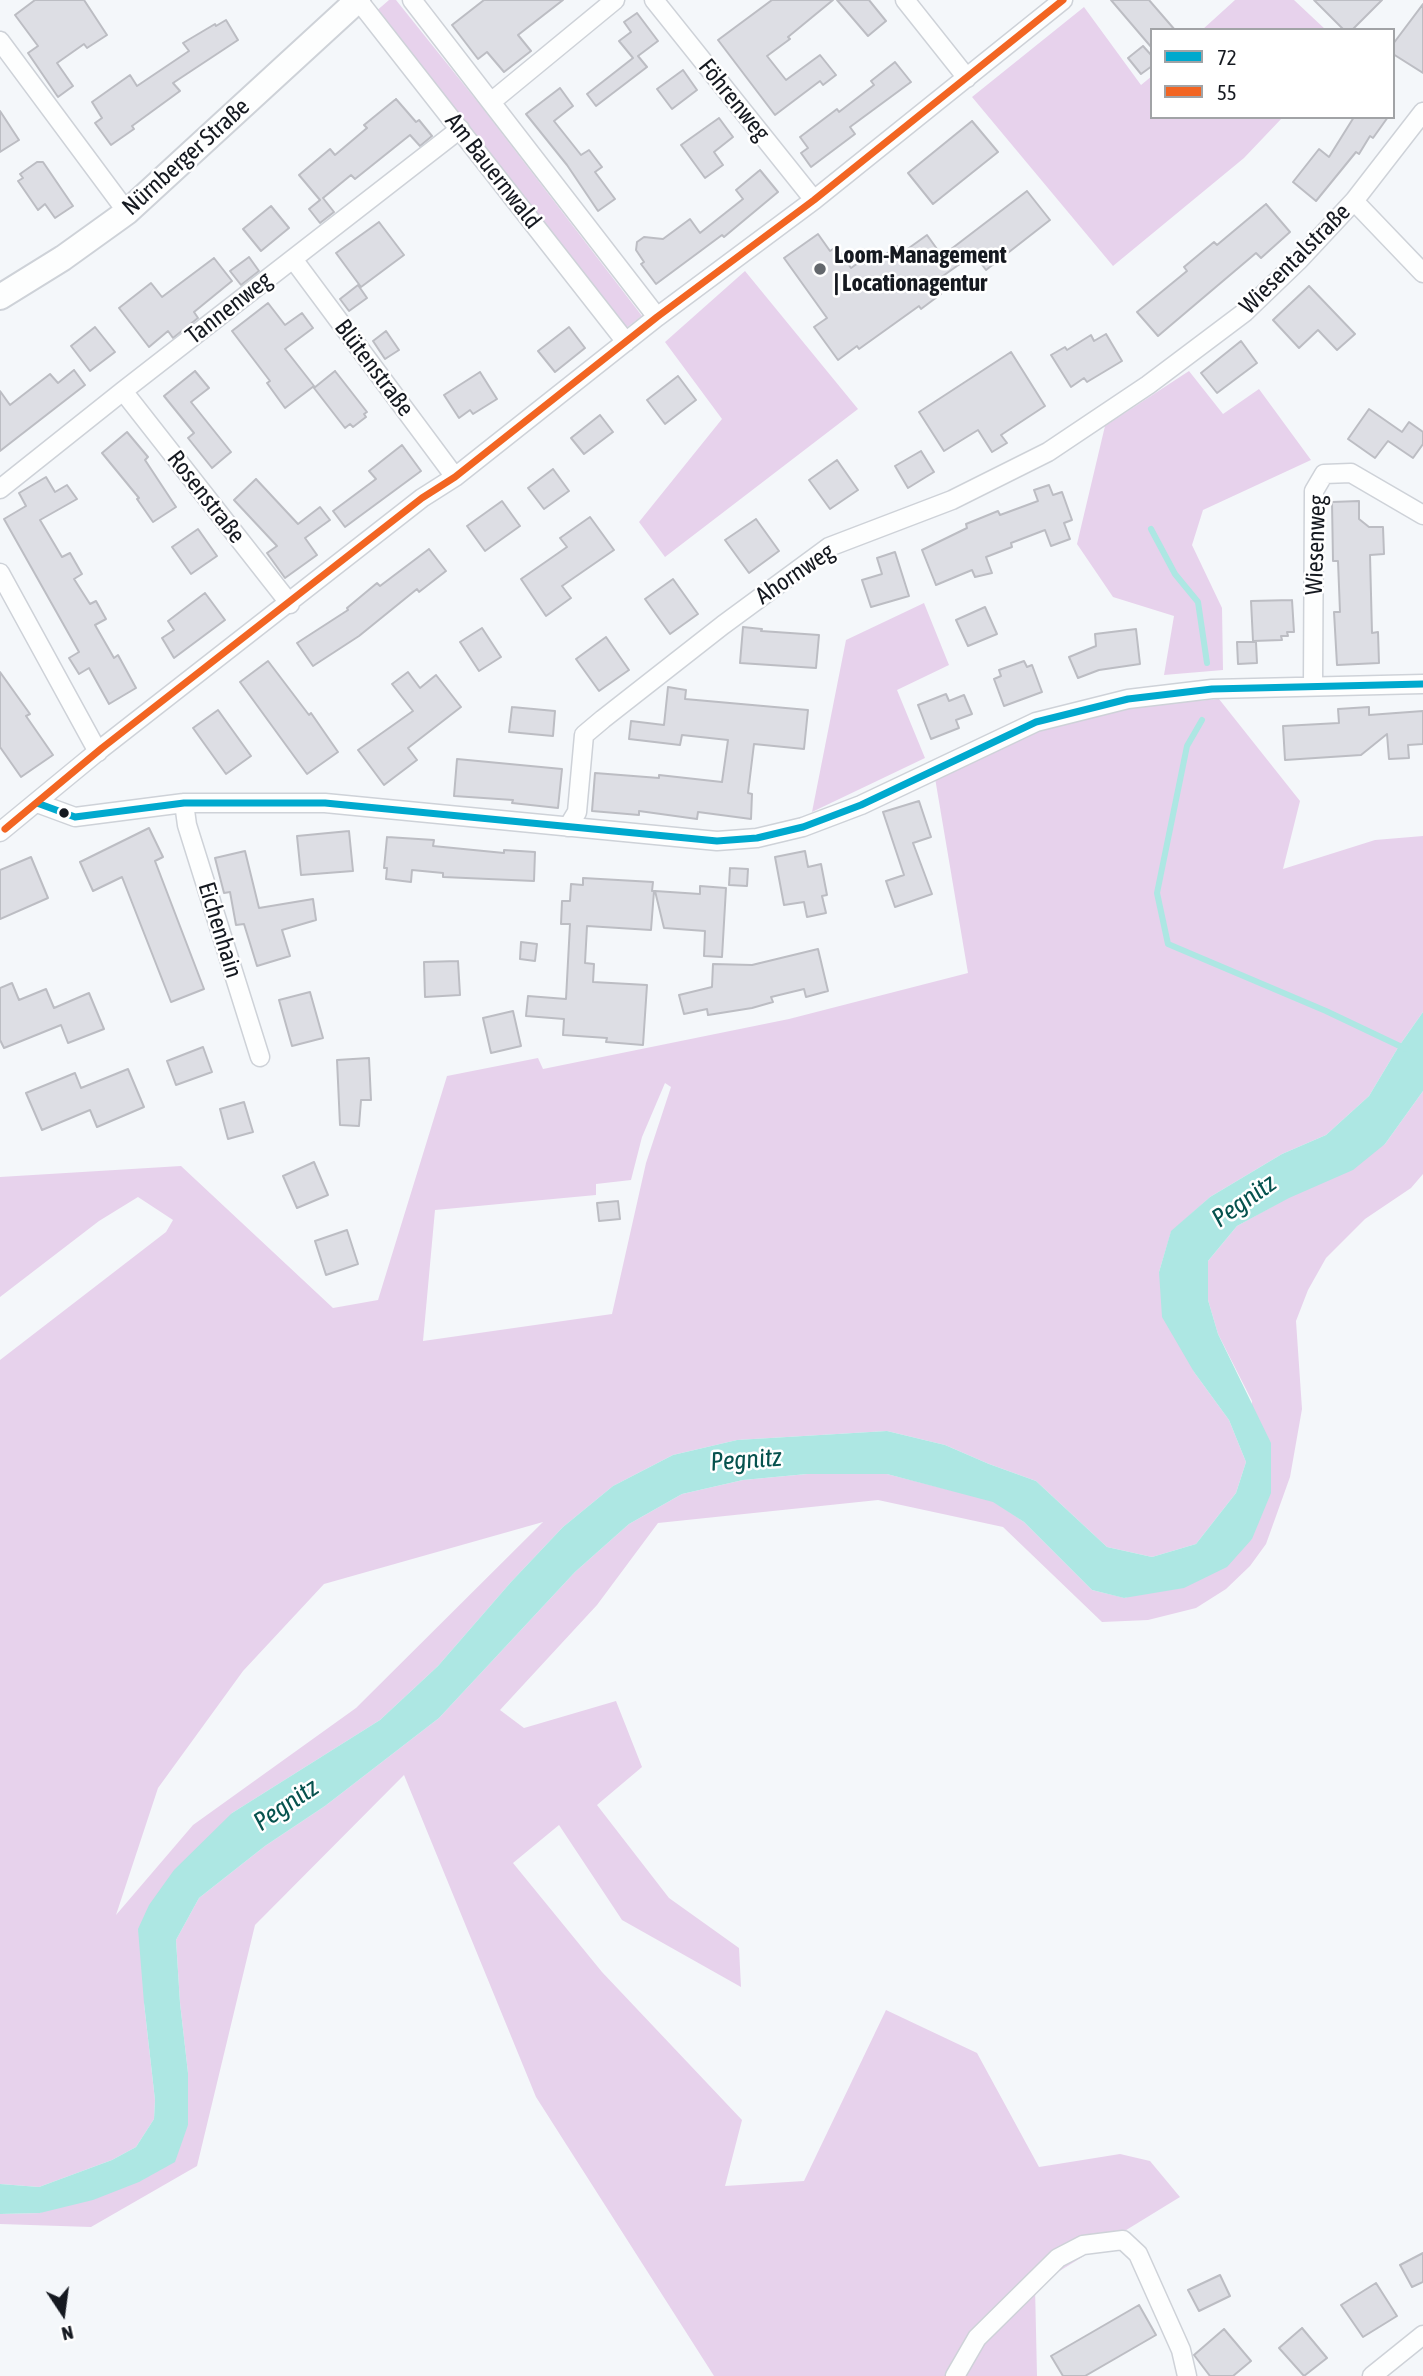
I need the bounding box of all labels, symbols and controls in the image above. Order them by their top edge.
legend [1150,28,1395,119]
text: 72 [1217,45,1237,69]
street label: Föhrenweg [692,53,776,147]
text: 55 [1217,80,1237,104]
street label: Nürnberger Straße [116,92,256,222]
street label: Am Bauernwald [439,107,547,235]
street label: Wiesentalstraße [1234,198,1356,320]
place label: Loom-Management | Locationagentur [834,241,1007,297]
marker: Loom-Management | Locationagentur [812,261,828,277]
street label: Tannenweg [180,266,278,350]
street label: Blütenstraße [328,314,420,422]
street label: Rosenstraße [161,445,251,549]
street label: Wiesenweg [1300,494,1332,596]
street label: Ahornweg [750,537,840,611]
unlabelled marker [57,806,71,820]
street label: Eichenhain [192,879,248,981]
water label: Pegnitz [1206,1168,1282,1234]
water label: Pegnitz [709,1442,783,1478]
water label: Pegnitz [248,1772,324,1838]
north arrow [28,2278,98,2348]
text: N [60,2321,76,2345]

